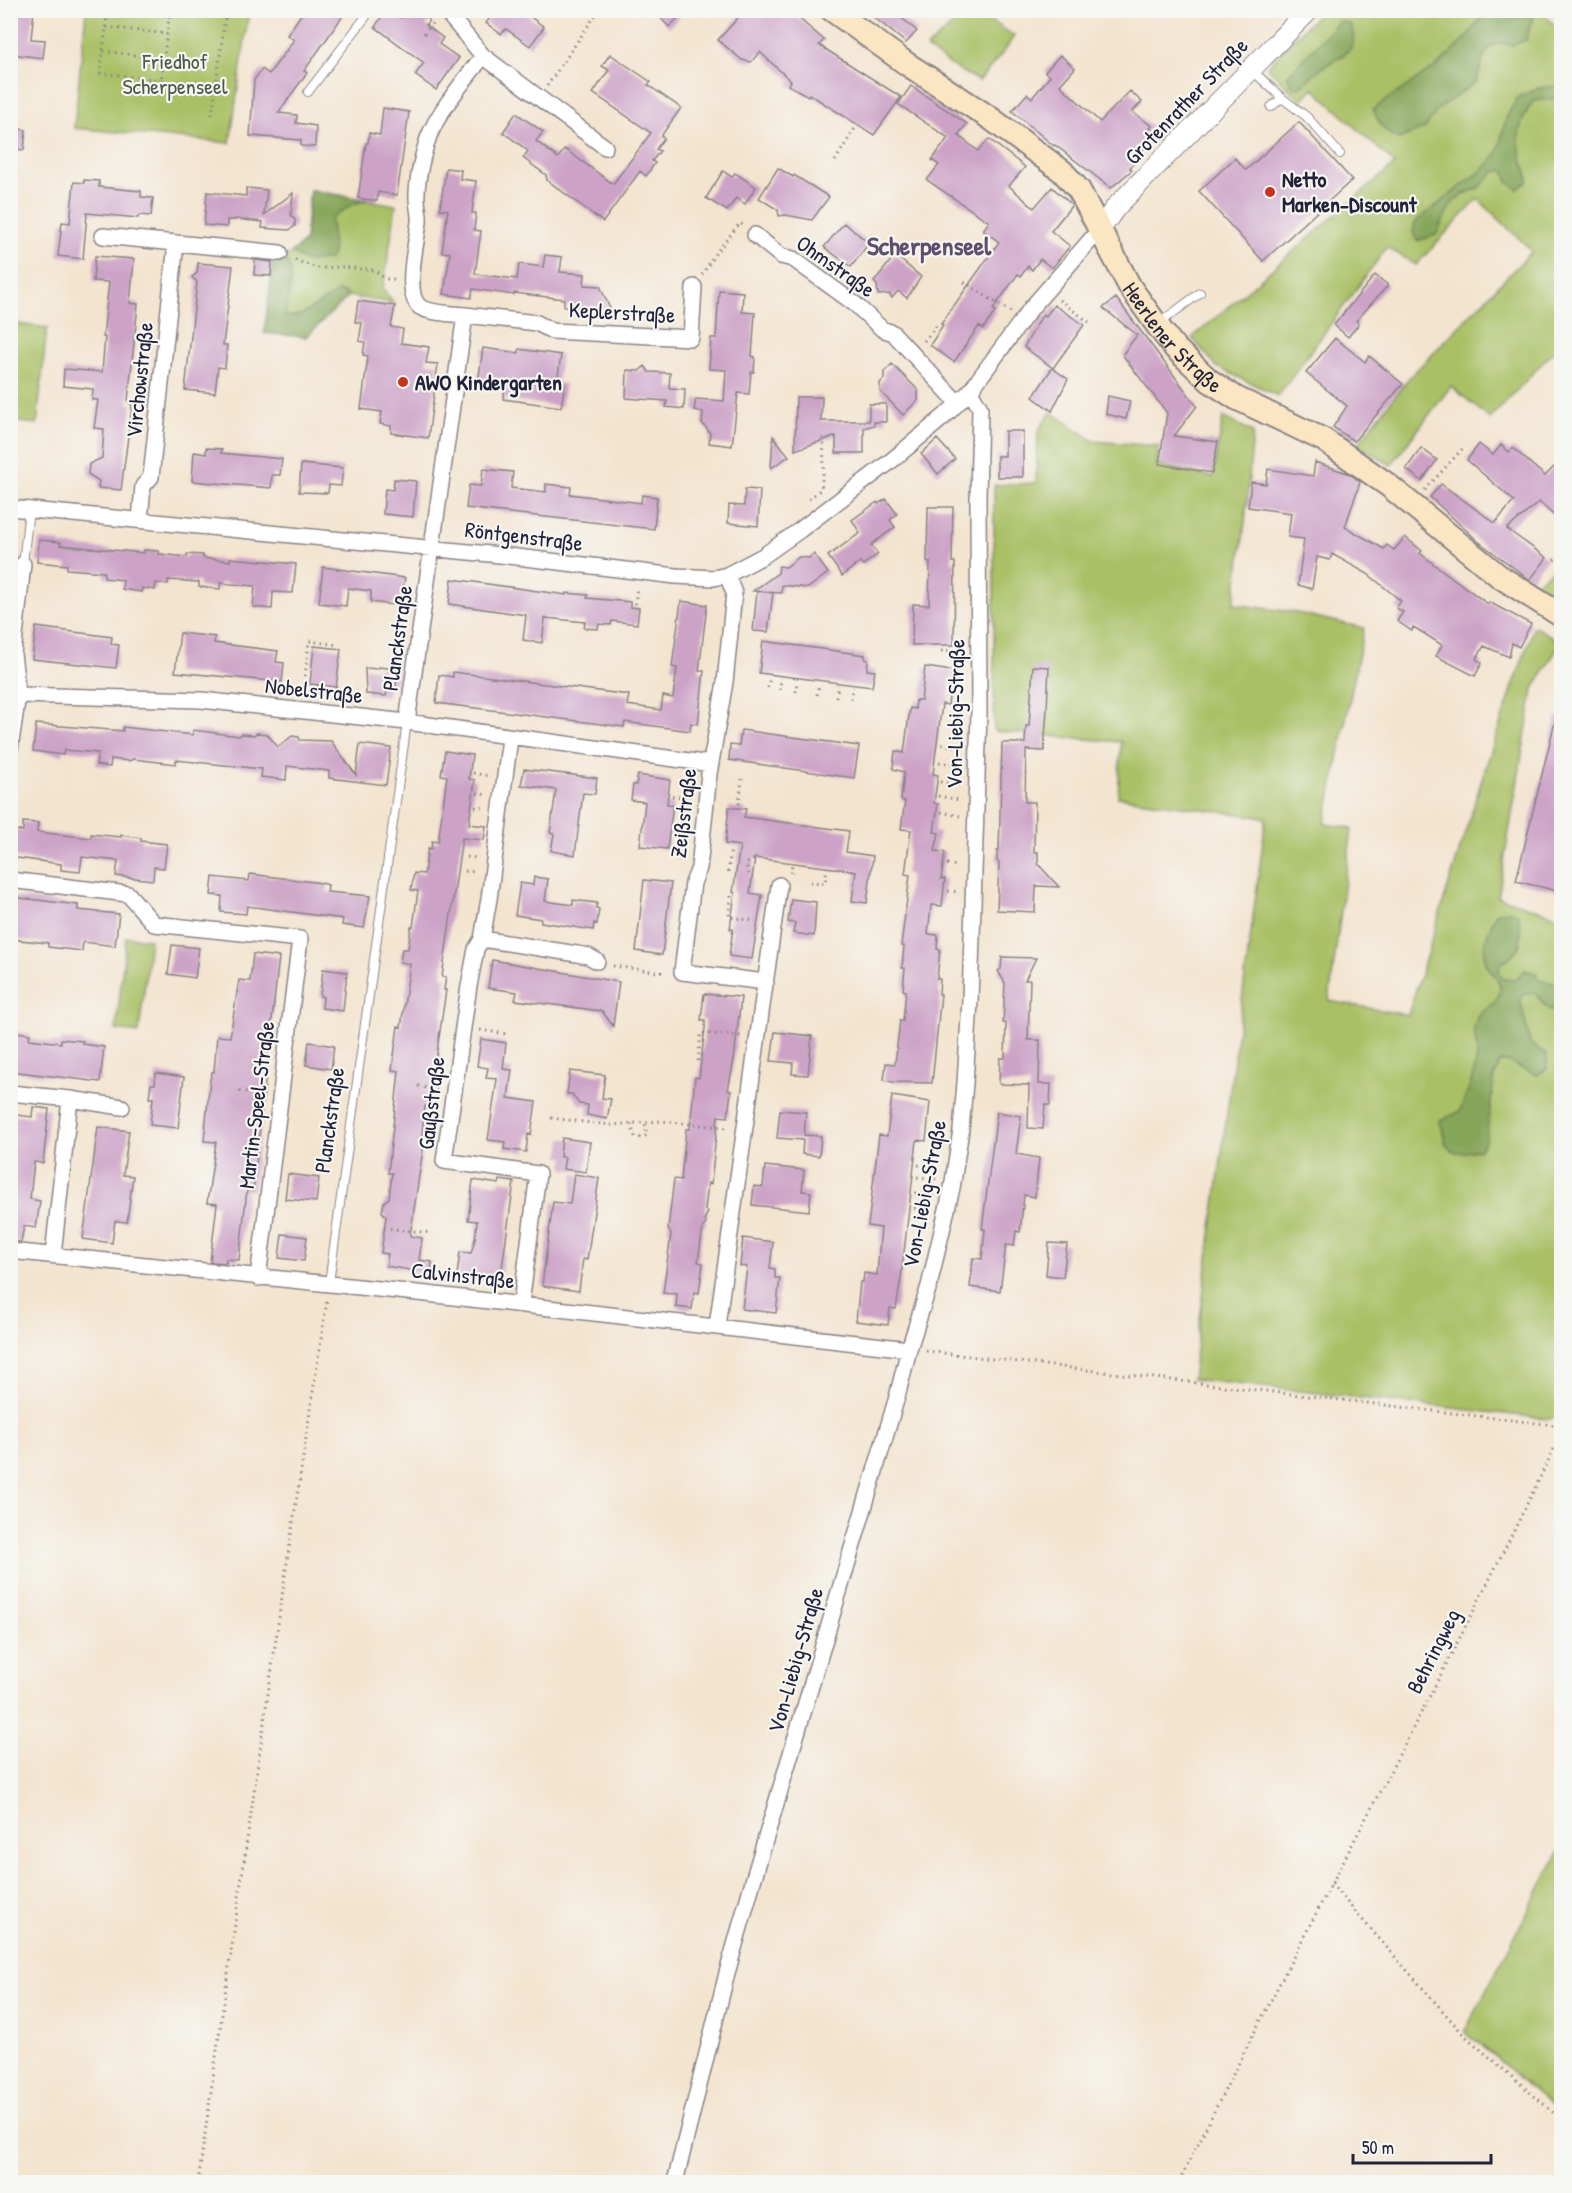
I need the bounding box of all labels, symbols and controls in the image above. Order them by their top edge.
street label: Grotenrather Straße [1118,31,1254,171]
park label: Friedhof Scherpenseel [122,46,228,101]
place label: Netto Marken-Discount [1282,164,1418,219]
marker: Netto Marken-Discount [1263,185,1277,199]
street label: Ohmstraße [791,228,882,304]
district label: Scherpenseel [867,228,992,264]
street label: Heerlener Straße [1116,276,1228,400]
street label: Keplerstraße [568,294,676,330]
street label: Virchowstraße [118,320,160,439]
place label: AWO Kindergarten [415,367,562,398]
marker: AWO Kindergarten [396,375,410,389]
street label: Röntgenstraße [463,514,585,558]
street label: Planckstraße [375,583,419,693]
street label: Von-Liebig-Straße [939,639,971,789]
street label: Nobelstraße [264,670,364,710]
street label: Zeißstraße [663,766,703,860]
street label: Martin-Speel-Straße [231,1019,281,1190]
street label: Gaußstraße [410,1055,452,1151]
street label: Planckstraße [307,1065,351,1175]
street label: Von-Liebig-Straße [895,1117,953,1270]
street label: Calvinstraße [410,1255,516,1295]
street label: Von-Liebig-Straße [760,1584,830,1736]
street label: Behringweg [1399,1604,1467,1698]
scale bar [1353,2127,1491,2165]
text: 50 m [1362,2135,1394,2160]

